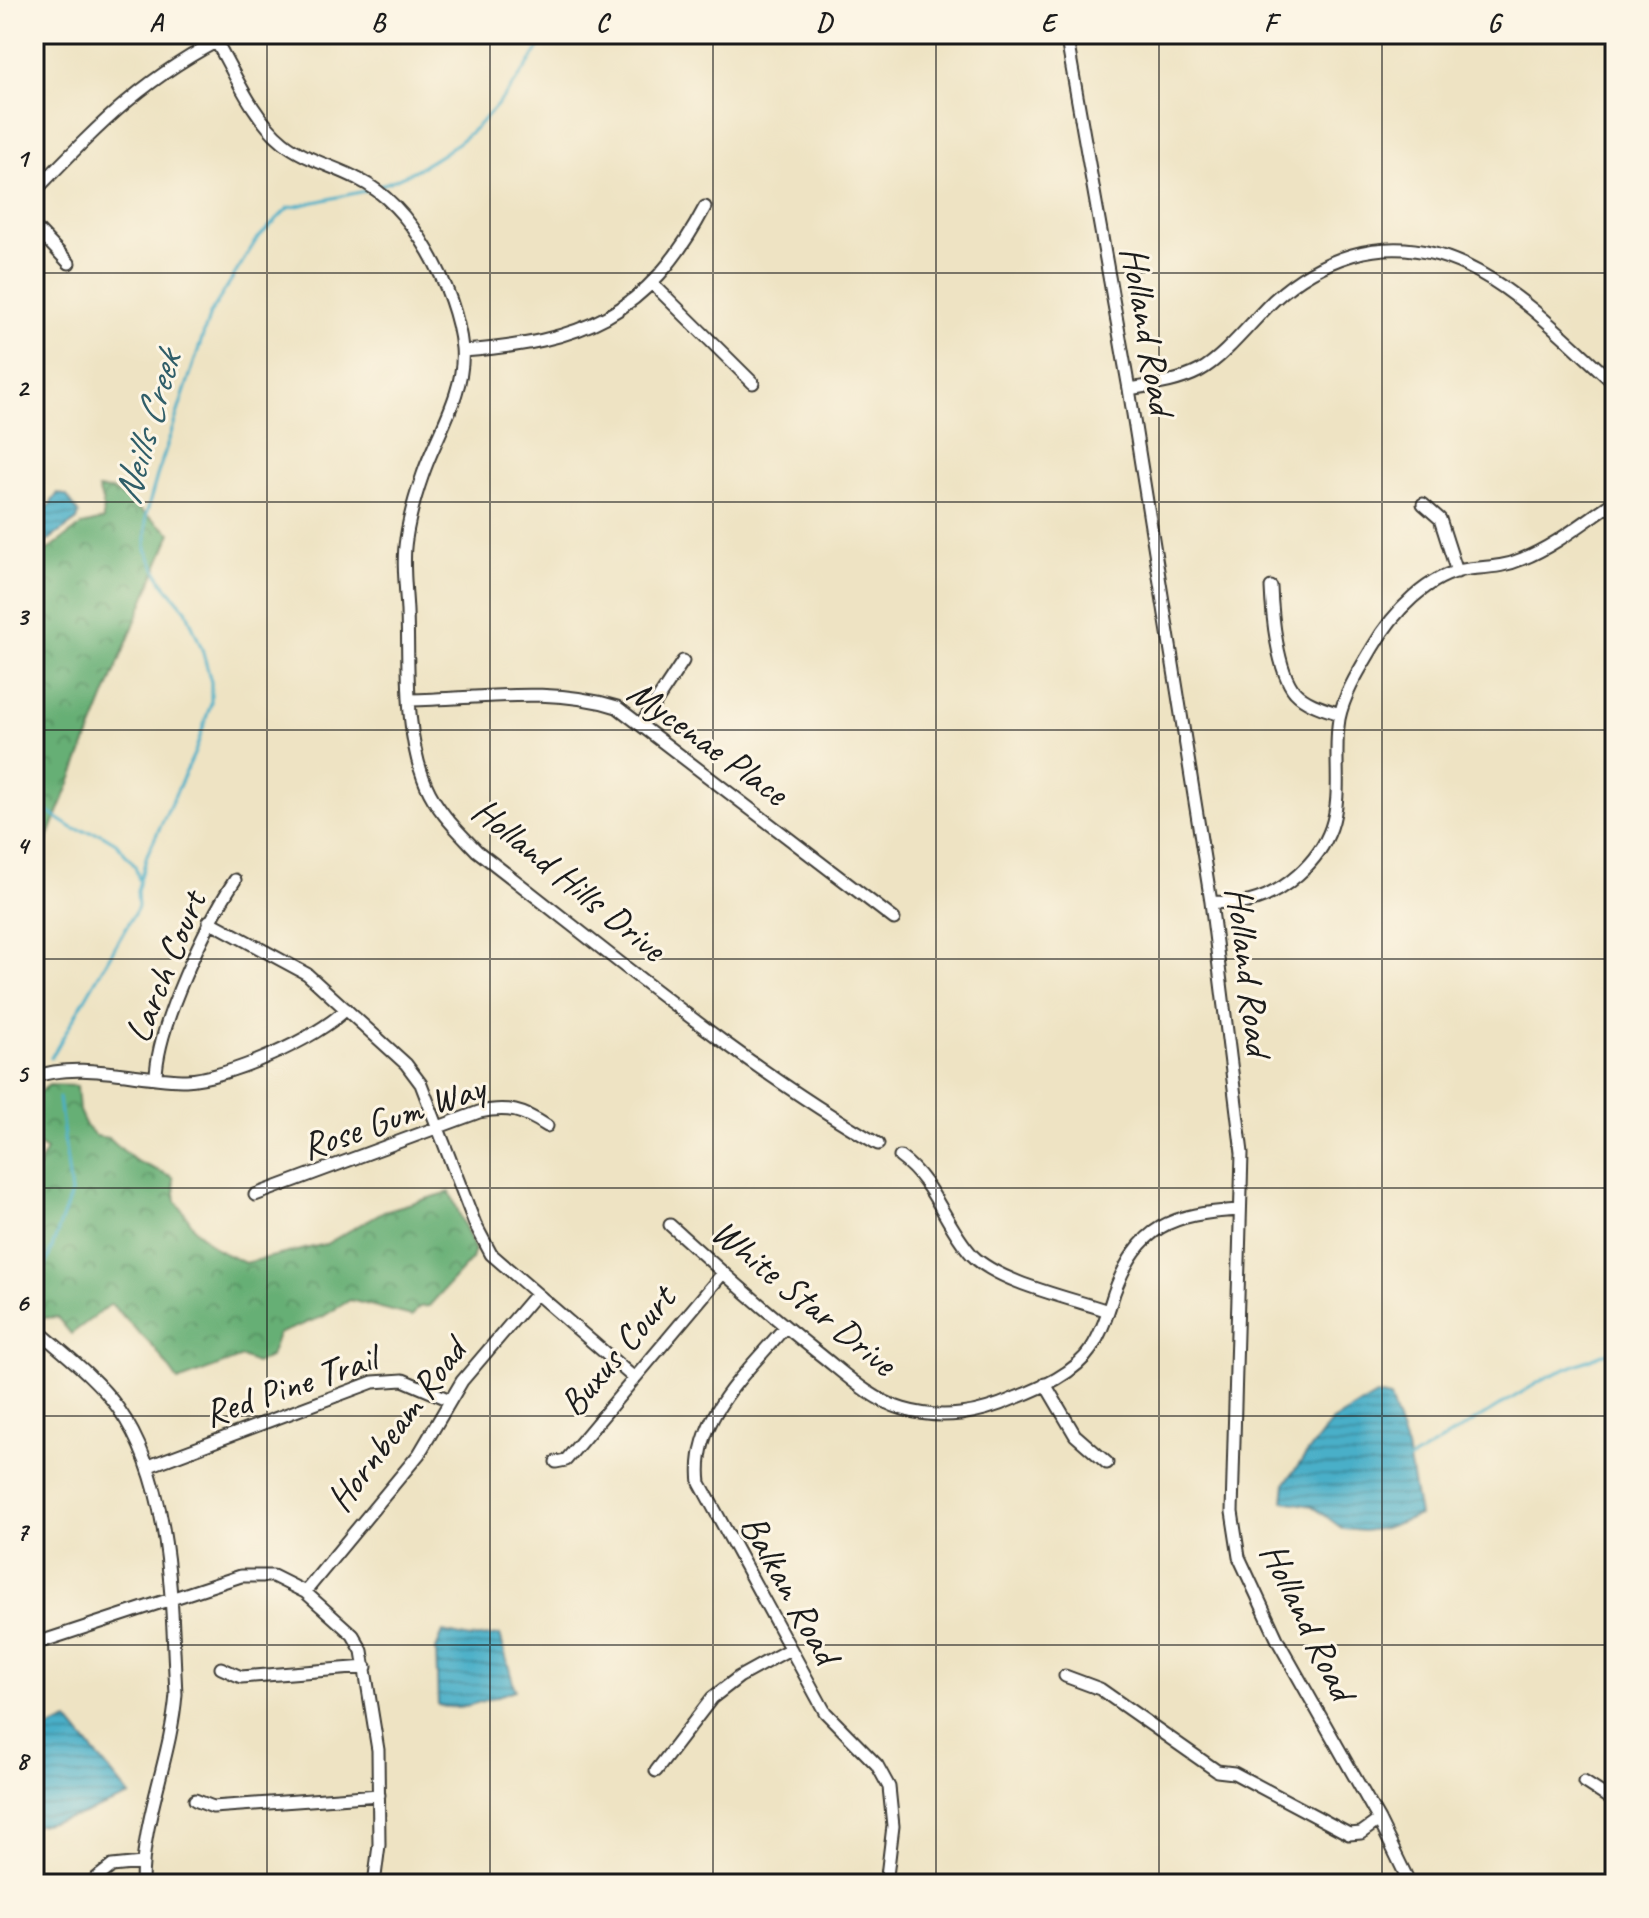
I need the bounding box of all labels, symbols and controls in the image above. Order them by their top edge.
text: A [149,6,164,39]
text: B [371,6,387,39]
text: C [596,6,612,39]
text: D [816,6,834,39]
text: E [1041,6,1059,39]
text: F [1264,6,1282,39]
text: G [1488,6,1504,39]
text: 1 [16,142,31,175]
street label: Holland Road [1110,243,1187,423]
water label: Neills Creek [102,340,194,510]
text: 2 [16,371,30,404]
text: 3 [16,600,30,633]
street label: Mycenae Place [619,668,799,817]
street label: Holland Hills Drive [463,787,677,973]
text: 4 [16,829,31,862]
street label: Larch Court [114,882,218,1049]
street label: Holland Road [1215,884,1283,1064]
text: 5 [16,1057,30,1090]
street label: Rose Gum Way [295,1063,493,1170]
street label: White Star Drive [702,1208,908,1388]
street label: Buxus Court [549,1274,687,1426]
text: 6 [16,1286,30,1319]
street label: Hornbeam Road [316,1324,480,1521]
street label: Red Pine Trail [197,1332,389,1437]
street label: Balkan Road [730,1506,853,1677]
text: 7 [16,1515,30,1548]
street label: Holland Road [1250,1535,1369,1713]
text: 8 [16,1744,31,1777]

